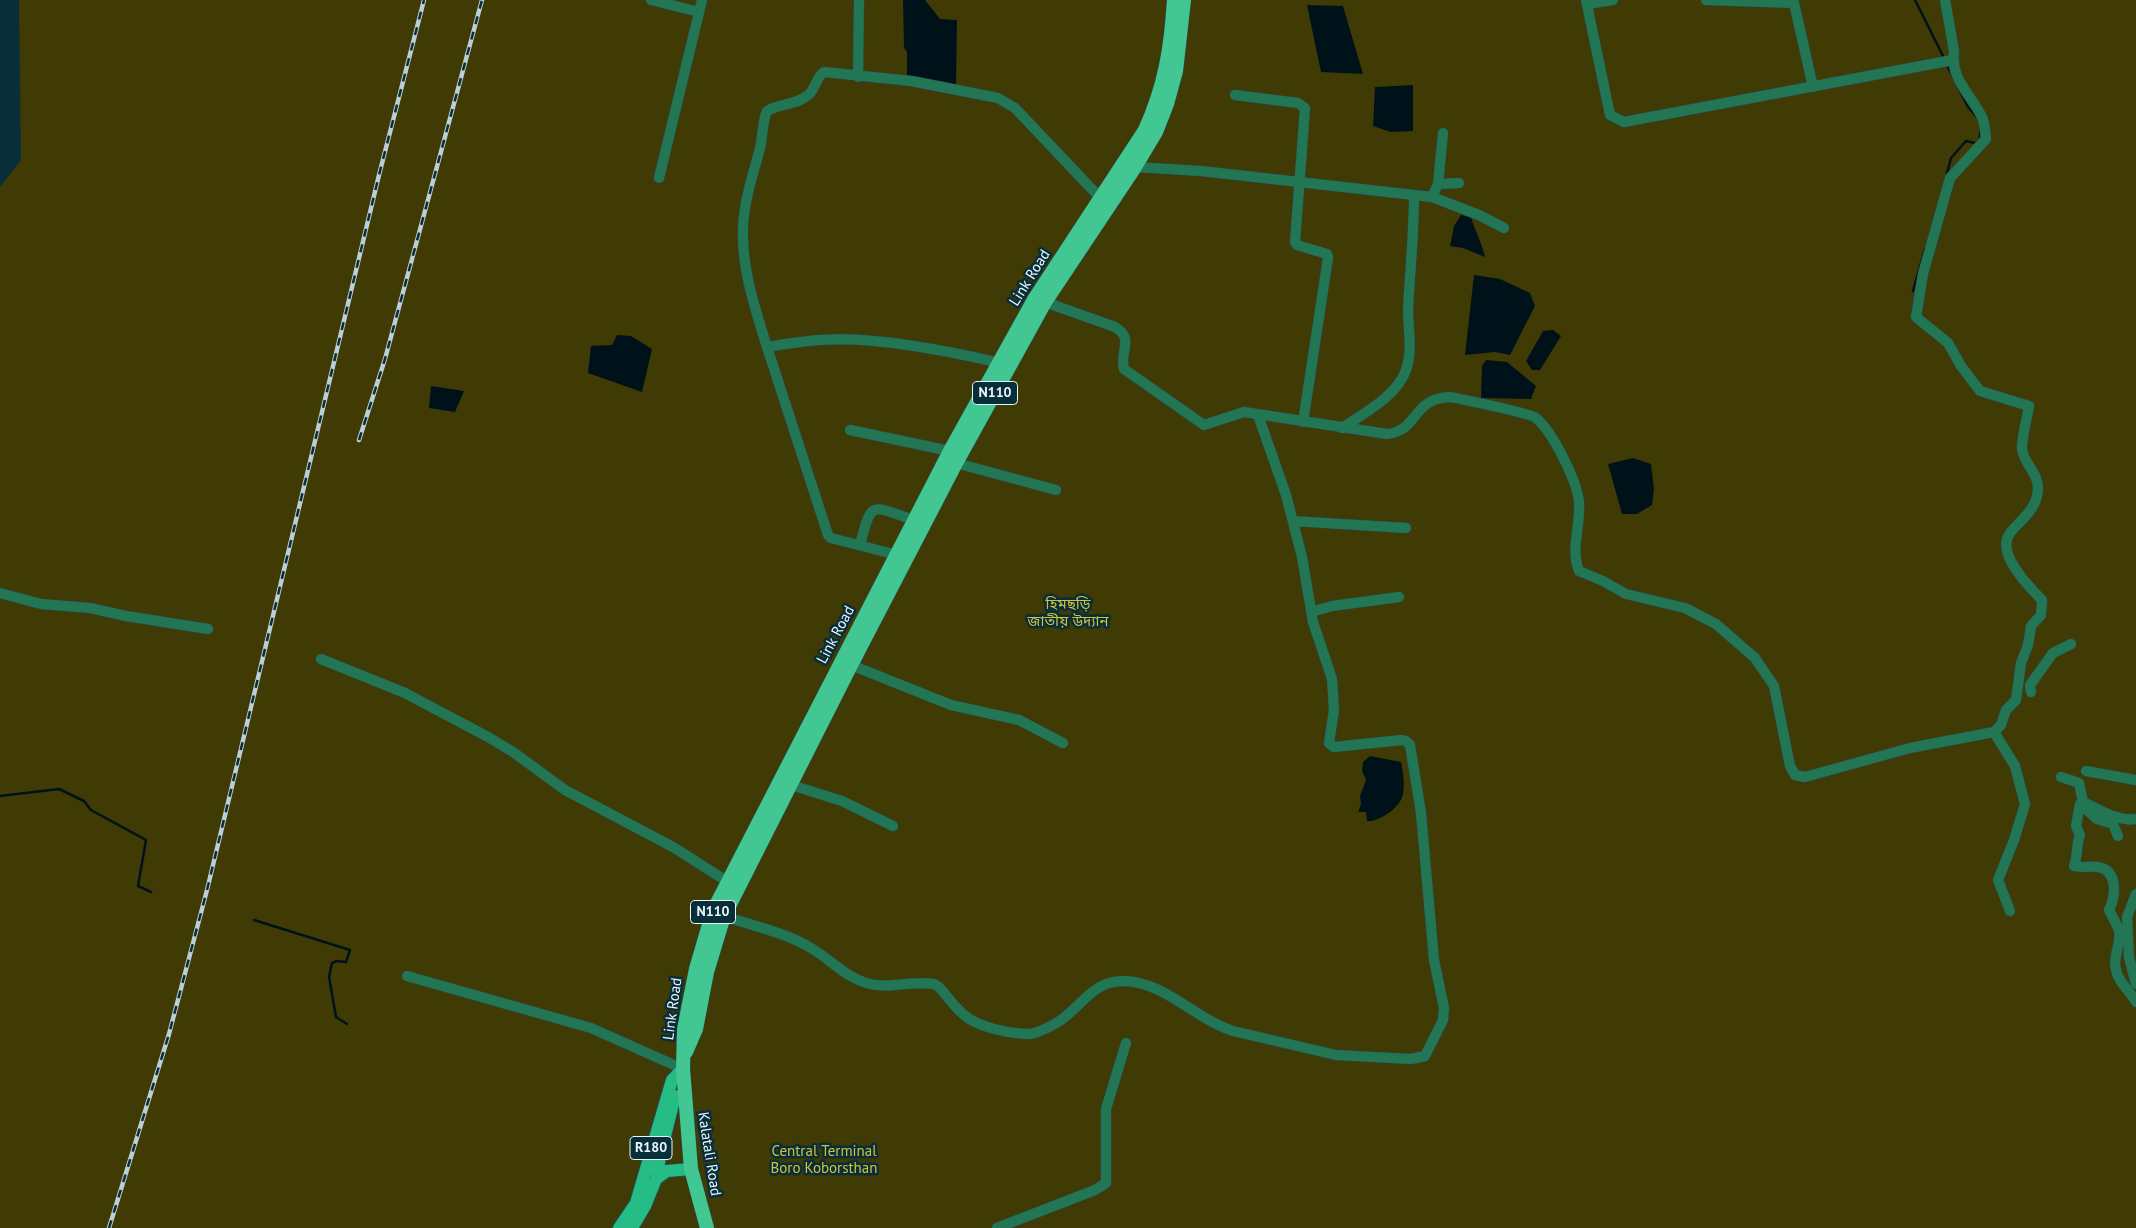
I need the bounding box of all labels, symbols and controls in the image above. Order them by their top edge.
street label: Link Road [1006,247,1054,309]
road number: N110 [972,382,1018,404]
park label: হিমছড়ি জাতীয় উদ্যান [1028,596,1108,631]
street label: Link Road [813,603,859,667]
road number: N110 [690,900,736,924]
street label: Link Road [660,977,686,1041]
street label: Kalatali Road [693,1111,725,1197]
road number: R180 [630,1136,672,1160]
park label: Central Terminal Boro Koborsthan [771,1143,877,1178]

